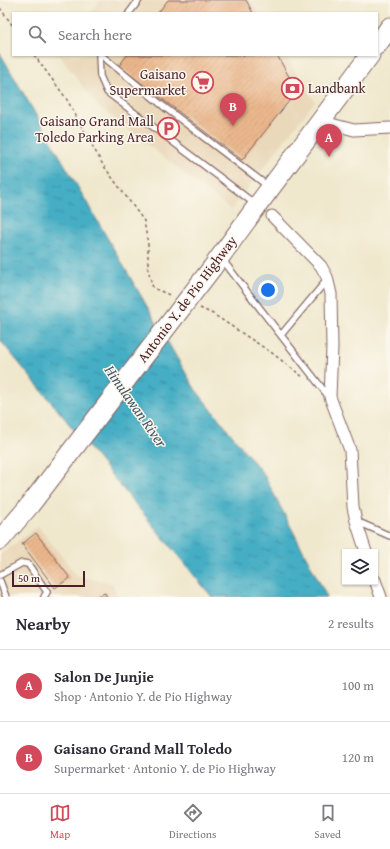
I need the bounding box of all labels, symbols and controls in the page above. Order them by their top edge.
search box [12,12,378,56]
icon: search [26,23,48,45]
text: Search here [58,24,132,45]
place label: Gaisano Supermarket [110,64,186,100]
supermarket icon: Gaisano Supermarket [189,69,215,95]
bank icon: Landbank [280,75,306,101]
place label: Landbank [308,78,366,98]
pin: B [220,93,246,126]
place label: Gaisano Grand Mall Toledo Parking Area [35,111,154,147]
parking icon: Gaisano Grand Mall Toledo Parking Area [156,116,182,142]
pin: A [316,124,342,157]
street label: Antonio Y. de Pio Highway [133,231,241,367]
your location [258,280,278,300]
water label: Hinulawan River [99,360,172,452]
map controls [342,549,378,585]
button: layers [342,549,378,585]
scale bar [12,569,85,588]
text: 50 m [18,570,40,586]
text: Nearby [16,611,70,636]
text: 2 results [328,614,374,633]
text: Salon De Junjie [54,666,154,687]
text: A [25,676,33,695]
text: 100 m [342,676,374,695]
text: Shop · Antonio Y. de Pio Highway [54,687,232,706]
text: Gaisano Grand Mall Toledo [54,738,232,759]
text: B [25,748,33,767]
text: 120 m [342,748,374,767]
text: Supermarket · Antonio Y. de Pio Highway [54,759,276,778]
tab: Map [49,802,71,842]
tab: Directions [169,802,216,842]
tab: Saved [314,802,341,842]

